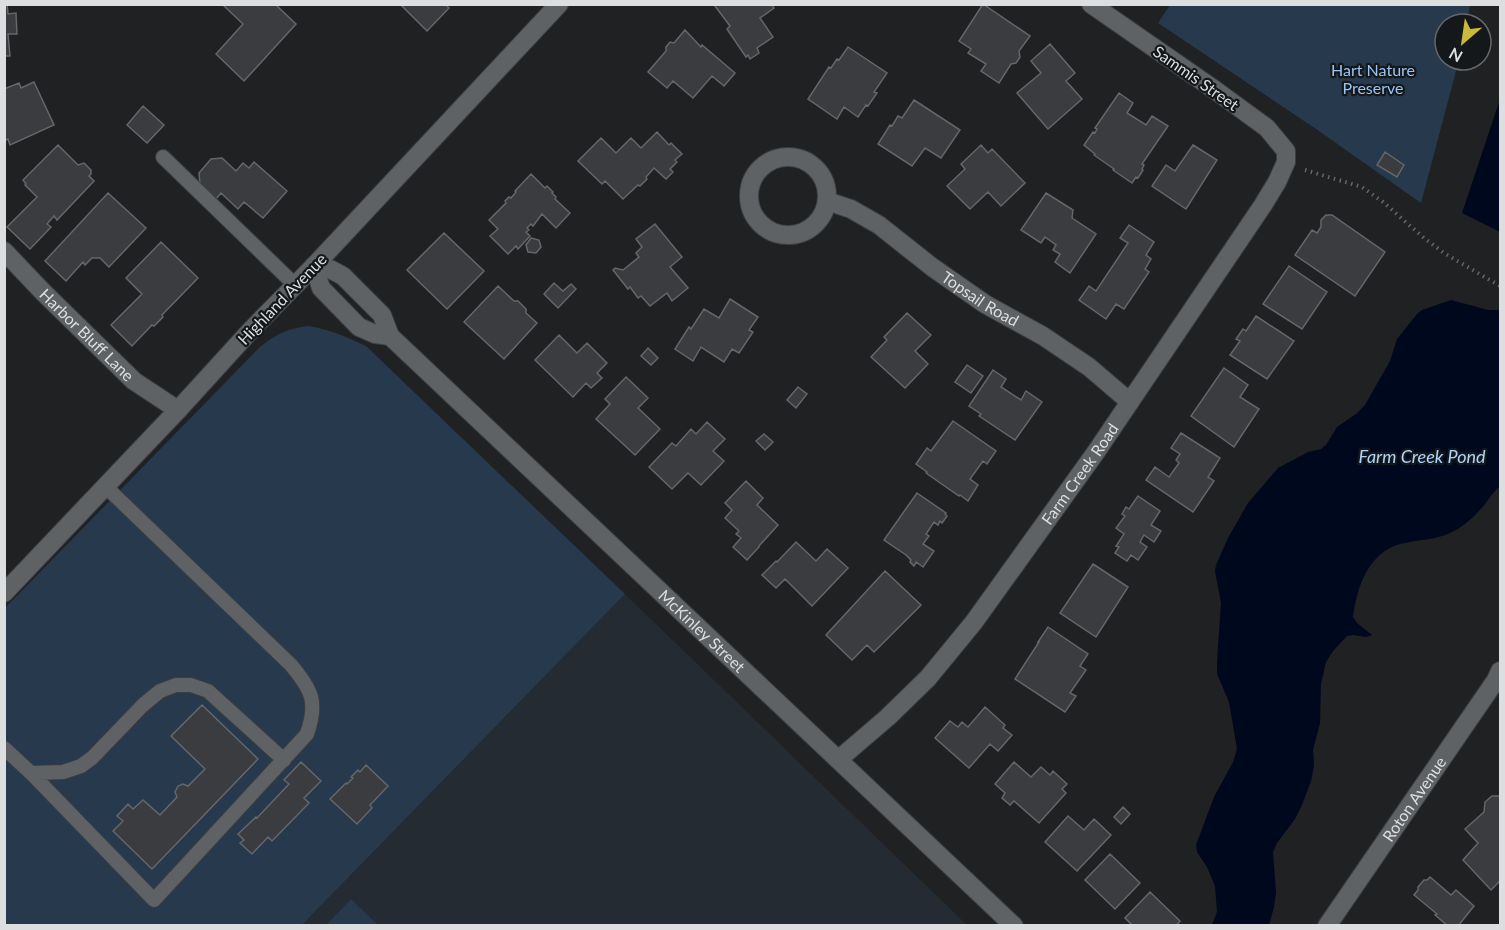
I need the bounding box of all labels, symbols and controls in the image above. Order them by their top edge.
north arrow [1433,12,1493,72]
street label: Sammis Street [1150,41,1243,114]
text: N [1445,44,1465,67]
park label: Hart Nature Preserve [1331,60,1415,97]
street label: Highland Avenue [233,249,330,348]
street label: Topsail Road [938,267,1022,330]
street label: Harbor Bluff Lane [36,284,138,385]
street label: Farm Creek Road [1037,419,1122,528]
water label: Farm Creek Pond [1358,445,1486,467]
street label: McKinley Street [655,585,750,676]
street label: Roton Avenue [1378,753,1450,845]

